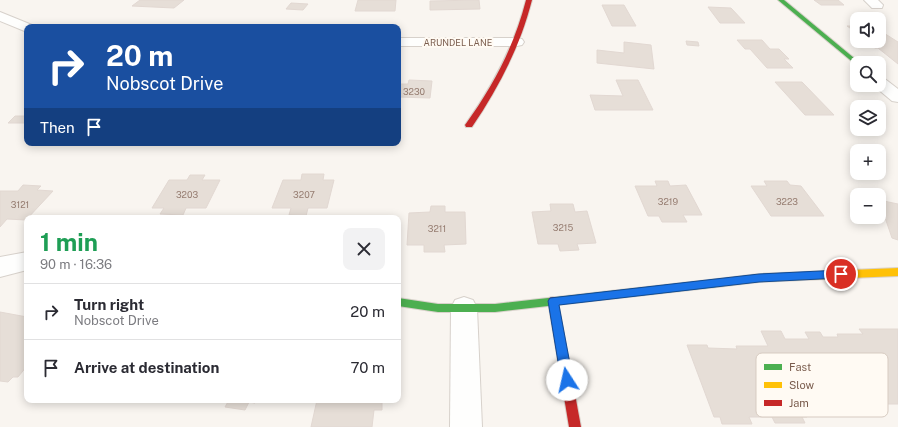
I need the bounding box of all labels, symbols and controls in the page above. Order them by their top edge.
map controls [850,12,886,224]
button: sound [850,12,886,48]
street label: ARUNDEL LANE [424,37,493,48]
text: 20 m [106,39,173,72]
icon: right [40,40,92,92]
button: search [850,56,886,92]
text: Nobscot Drive [106,73,223,94]
house number: 3230 [403,86,426,97]
button: layers [850,100,886,136]
icon: arrive [83,116,105,138]
text: Then [40,119,75,136]
button: + [850,144,886,180]
button: − [850,188,886,224]
house number: 3203 [176,189,198,200]
house number: 3207 [293,189,315,200]
house number: 3219 [658,196,679,207]
house number: 3223 [776,196,798,207]
house number: 3121 [11,199,29,210]
house number: 3215 [553,222,573,233]
house number: 3211 [428,223,446,234]
text: 1 min [40,228,98,256]
button: close [343,228,385,270]
text: 90 m · 16:36 [40,257,112,272]
pin [824,257,858,291]
icon: arrive [830,263,852,285]
text: Turn right [74,296,144,313]
icon: right [40,301,62,323]
text: 20 m [350,303,385,320]
text: Nobscot Drive [74,313,159,328]
legend [756,353,888,417]
icon: arrive [40,357,62,379]
text: Arrive at destination [74,359,219,376]
text: 70 m [350,359,385,376]
position arrow [546,359,588,401]
text: Fast [789,361,811,373]
text: Slow [789,379,815,391]
text: Jam [789,397,809,409]

